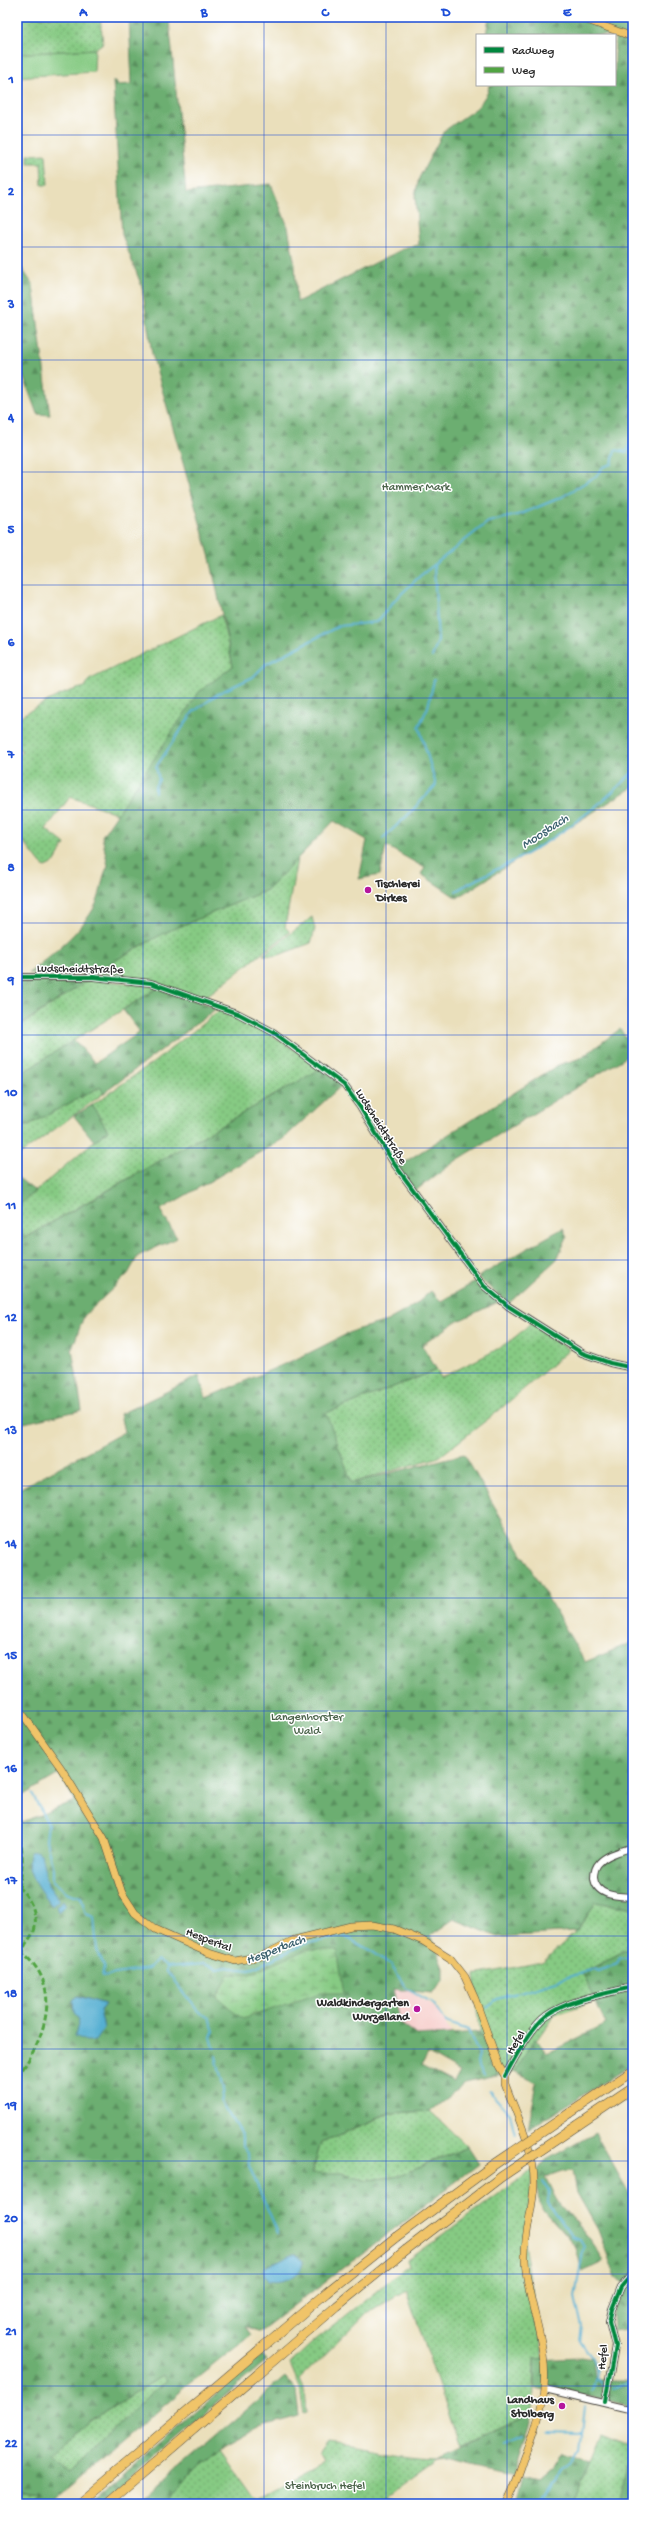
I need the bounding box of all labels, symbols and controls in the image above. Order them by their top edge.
text: A [78,6,88,21]
text: B [200,6,209,21]
text: C [320,6,330,21]
text: D [441,6,451,21]
text: E [563,6,572,21]
legend [476,34,616,86]
text: Radweg [512,45,554,59]
text: Weg [512,65,535,79]
text: 1 [7,73,14,88]
text: 2 [8,185,15,200]
text: 3 [7,298,15,313]
text: 4 [7,411,15,426]
park label: Hammer Mark [382,481,452,495]
text: 5 [8,523,15,538]
text: 6 [8,636,15,651]
text: 7 [7,748,16,763]
water label: Moosbach [519,811,572,853]
text: 8 [7,861,15,876]
place label: Tischlerei Dirkes [375,878,420,906]
marker: Tischlerei Dirkes [363,885,373,895]
street label: Ludscheidtstraße [37,962,124,978]
text: 9 [7,974,15,989]
text: 10 [4,1086,18,1101]
street label: Ludscheidtstraße [351,1087,410,1168]
text: 11 [5,1199,16,1214]
text: 12 [4,1311,17,1326]
text: 13 [4,1424,17,1439]
text: 14 [4,1537,18,1552]
text: 15 [4,1649,17,1664]
park label: Langenhorster Wald [271,1711,345,1739]
text: 16 [4,1762,17,1777]
text: 17 [4,1874,18,1889]
street label: Hespertal [183,1926,234,1956]
water label: Hesperbach [244,1932,309,1968]
text: 18 [4,1987,17,2002]
place label: Waldkindergarten Wurzelland [316,1997,411,2025]
marker: Waldkindergarten Wurzelland [412,2004,422,2014]
street label: Hefel [504,2028,529,2058]
text: 19 [4,2099,17,2114]
text: 20 [4,2212,18,2227]
text: 21 [5,2325,17,2340]
street label: Hefel [596,2343,612,2371]
place label: Landhaus Stolberg [507,2394,555,2422]
marker: Landhaus Stolberg [557,2401,567,2411]
text: 22 [5,2437,18,2452]
park label: Steinbruch Hefel [285,2480,365,2494]

